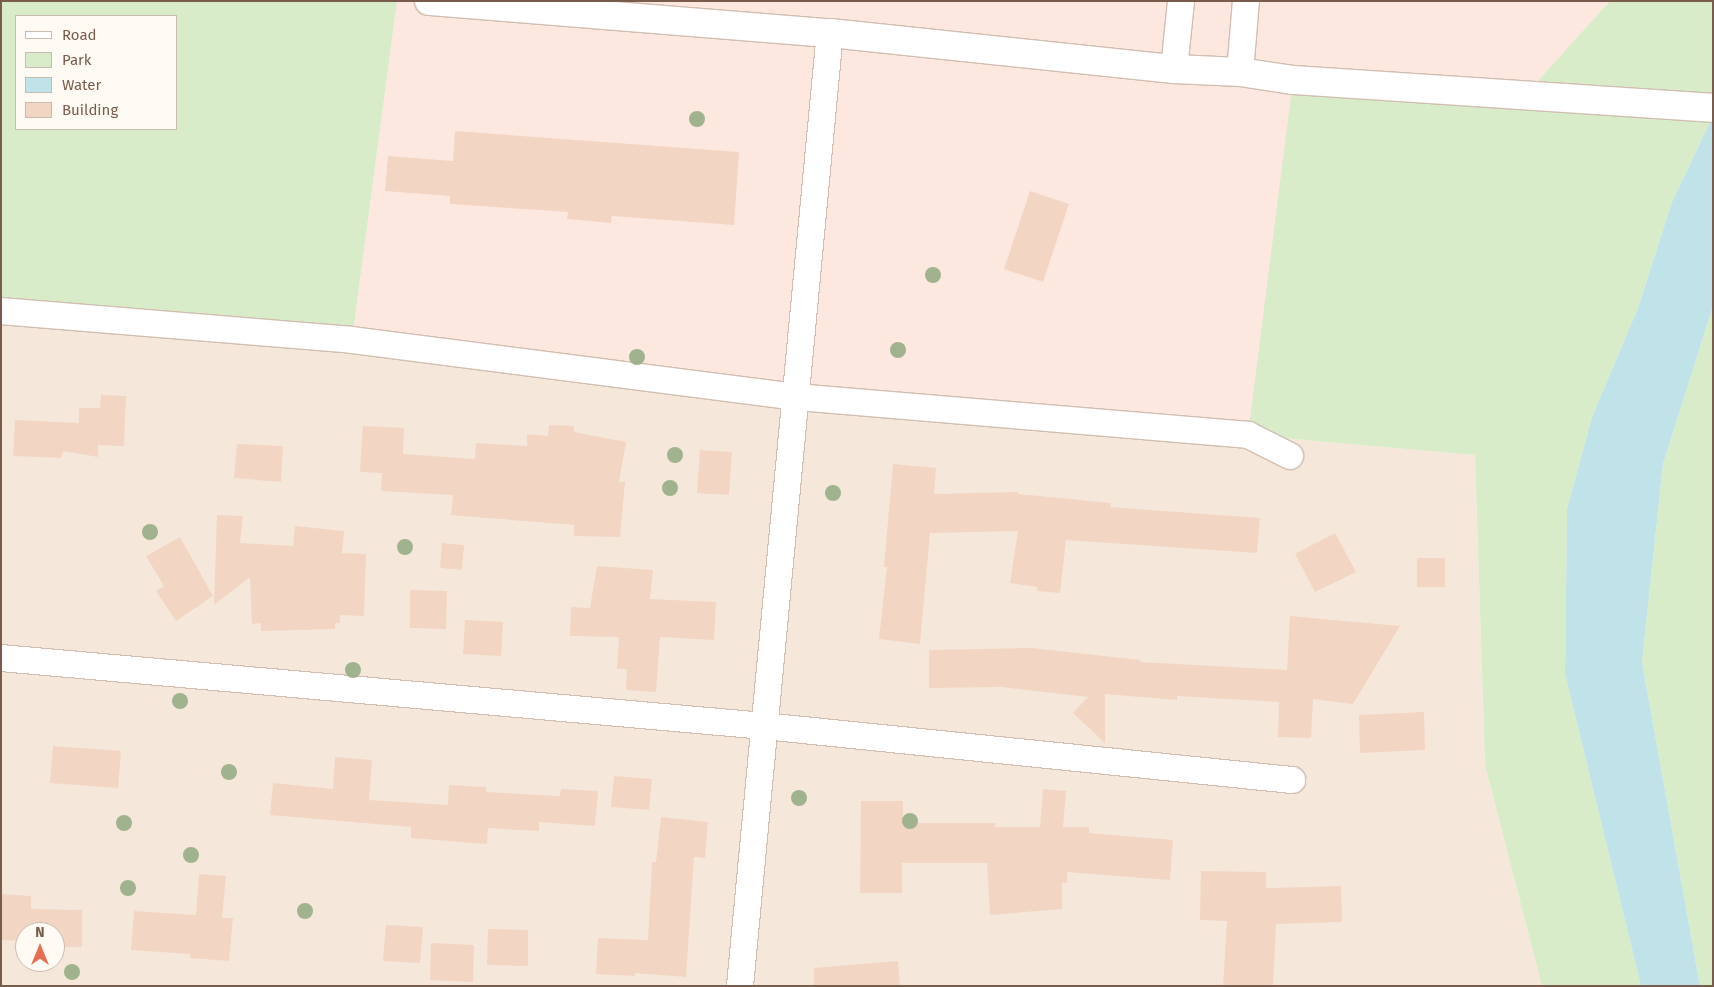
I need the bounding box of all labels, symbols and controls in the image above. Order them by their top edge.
legend [15,15,178,130]
text: Road [62,26,97,44]
text: Park [62,51,92,69]
text: Water [62,76,101,94]
text: Building [62,101,118,119]
north arrow [15,922,65,972]
text: N [35,924,45,941]

